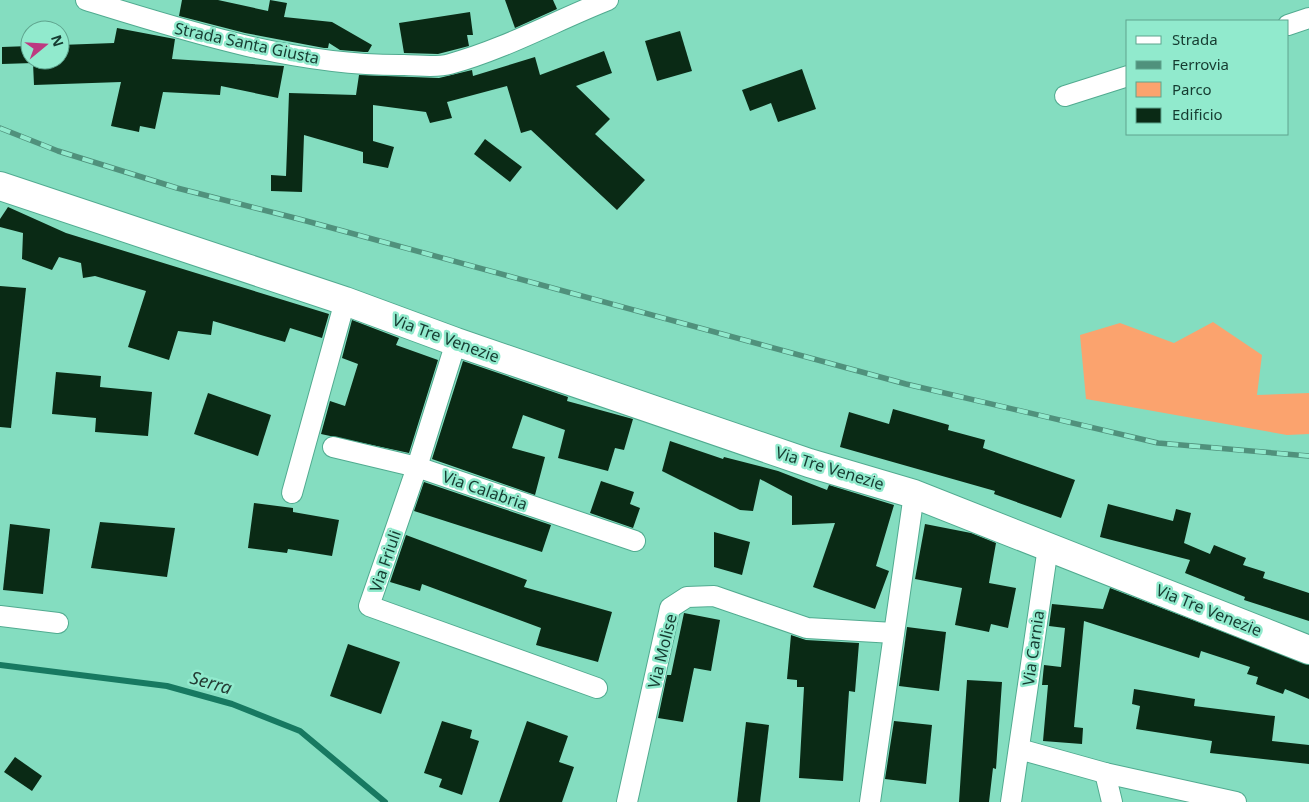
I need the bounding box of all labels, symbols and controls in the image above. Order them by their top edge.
street label: Strada Santa Giusta [173,17,321,69]
north arrow [20,20,70,70]
legend [1126,20,1289,135]
text: Strada [1172,29,1218,49]
text: N [47,32,69,49]
text: Ferrovia [1172,54,1229,74]
text: Parco [1172,79,1212,99]
text: Edificio [1172,104,1223,124]
street label: Via Tre Venezie [390,308,502,368]
street label: Via Tre Venezie [773,441,887,495]
street label: Via Calabria [440,465,530,515]
street label: Via Friuli [364,527,406,595]
street label: Via Tre Venezie [1153,579,1265,641]
street label: Via Carnia [1017,609,1049,687]
street label: Via Molise [642,611,682,691]
water label: Serra [188,665,235,699]

